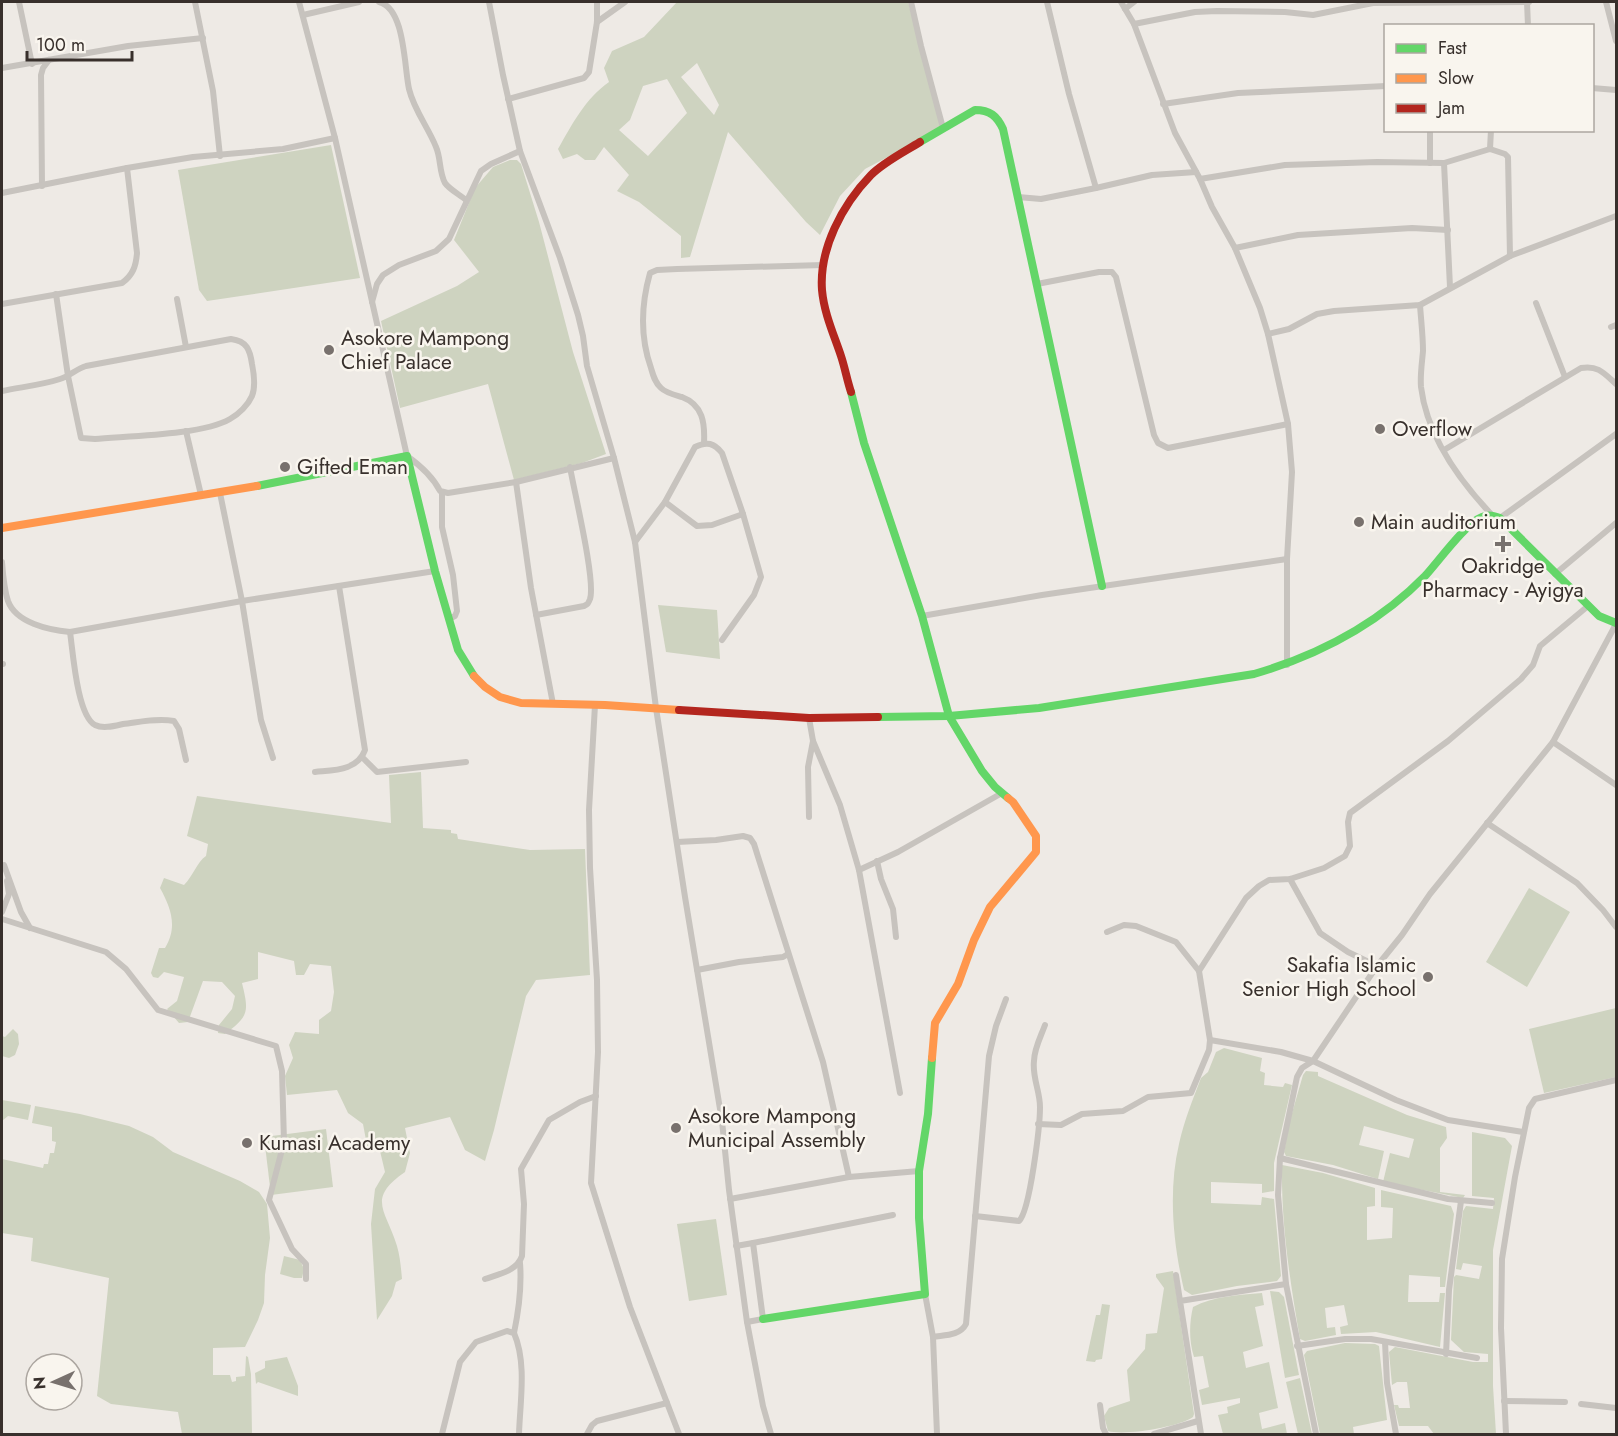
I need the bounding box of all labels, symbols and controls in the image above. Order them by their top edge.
scale bar [27,24,132,62]
legend [1384,24,1594,132]
text: 100 m [36,32,85,58]
text: Fast [1438,35,1467,61]
text: Slow [1438,65,1475,91]
text: Jam [1436,95,1465,121]
place label: Asokore Mampong Chief Palace [341,323,509,377]
marker: Asokore Mampong Chief Palace [322,343,336,357]
place label: Overflow [1392,414,1473,444]
marker: Overflow [1373,422,1387,436]
place label: Gifted Eman [297,452,408,482]
marker: Gifted Eman [278,460,292,474]
place label: Main auditorium [1371,507,1516,537]
marker: Main auditorium [1352,515,1366,529]
marker: Oakridge Pharmacy - Ayigya [1496,537,1510,551]
place label: Oakridge Pharmacy - Ayigya [1422,551,1584,605]
place label: Sakafia Islamic Senior High School [1242,950,1416,1004]
marker: Sakafia Islamic Senior High School [1421,970,1435,984]
place label: Asokore Mampong Municipal Assembly [688,1101,866,1155]
marker: Asokore Mampong Municipal Assembly [669,1121,683,1135]
place label: Kumasi Academy [259,1128,411,1158]
marker: Kumasi Academy [240,1136,254,1150]
north arrow [24,1352,84,1412]
text: N [28,1376,51,1390]

